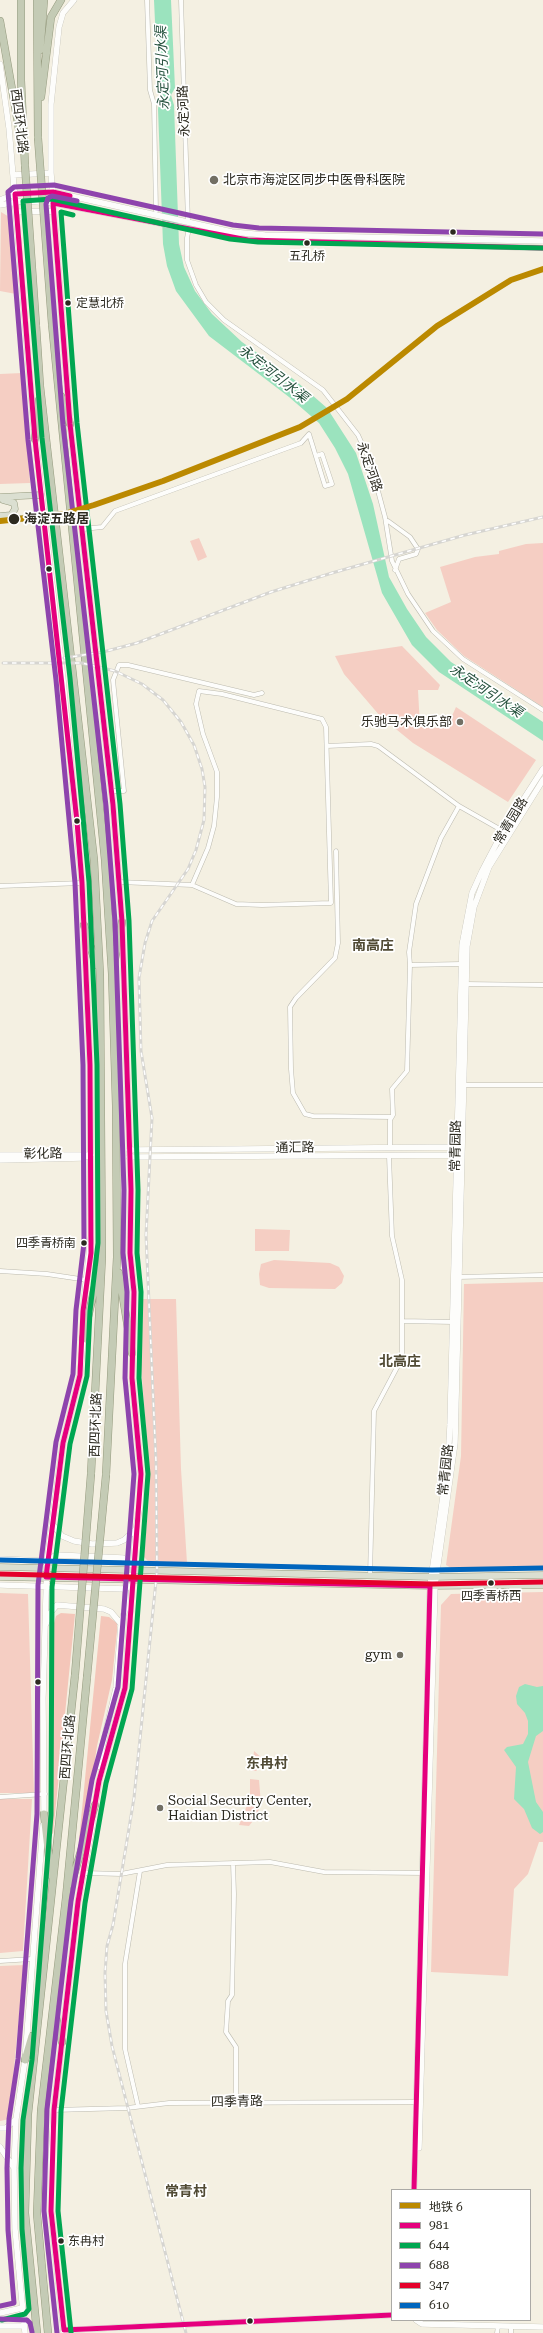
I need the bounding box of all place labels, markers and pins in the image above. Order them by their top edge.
place label: 北京市海淀区同步中医骨科医院 [223,172,405,188]
marker: 北京市海淀区同步中医骨科医院 [208,174,220,186]
unlabelled marker [448,227,458,237]
marker: 五孔桥 [302,238,312,248]
place label: 五孔桥 [289,249,325,263]
place label: 定慧北桥 [76,296,124,310]
marker: 定慧北桥 [63,298,73,308]
place label: 海淀五路居 [24,511,89,527]
marker: 海淀五路居 [7,512,21,526]
unlabelled marker [44,564,54,574]
place label: 乐驰马术俱乐部 [361,714,452,730]
marker: 乐驰马术俱乐部 [455,717,465,727]
unlabelled marker [72,816,82,826]
place label: 四季青桥南 [16,1236,76,1250]
marker: 四季青桥南 [79,1238,89,1248]
marker: 四季青桥西 [486,1578,496,1588]
place label: 四季青桥西 [461,1589,521,1603]
place label: gym [365,1647,392,1663]
marker: gym [395,1650,405,1660]
unlabelled marker [33,1677,43,1687]
place label: Social Security Center, Haidian District [168,1793,312,1824]
marker: Social Security Center, Haidian District [155,1803,165,1813]
place label: 东冉村 [68,2234,104,2248]
marker: 东冉村 [56,2236,66,2246]
unlabelled marker [245,2316,255,2326]

